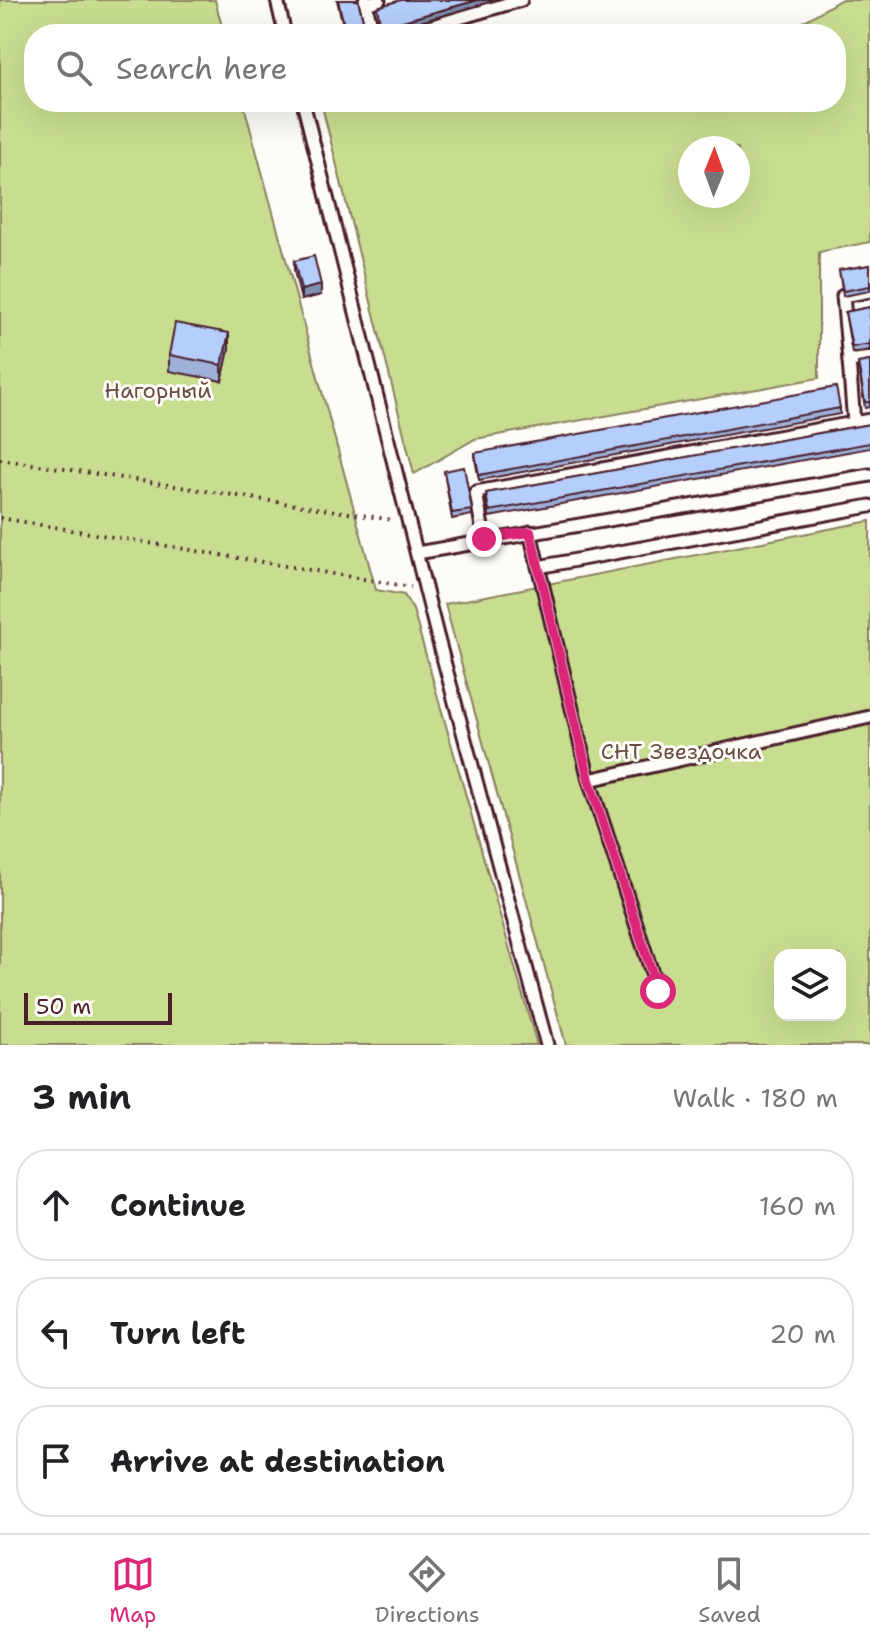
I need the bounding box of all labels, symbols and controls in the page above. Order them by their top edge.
search box [24,24,846,112]
icon: search [52,46,96,90]
text: Search here [116,48,287,89]
north arrow [678,136,750,208]
park label: Нагорный [104,376,212,405]
route end [466,521,502,557]
park label: СНТ Звездочка [601,737,762,766]
map controls [774,949,846,1021]
button: layers [774,949,846,1021]
route start [640,973,676,1009]
scale bar [24,989,172,1025]
text: 50 m [36,992,91,1021]
text: 3 min [32,1074,131,1120]
text: Walk · 180 m [673,1080,838,1115]
icon: ahead [34,1183,78,1227]
text: Continue [110,1185,246,1226]
text: 160 m [759,1188,836,1223]
icon: left [34,1311,78,1355]
text: Turn left [110,1313,245,1354]
text: 20 m [769,1316,836,1351]
icon: arrive [34,1439,78,1483]
text: Arrive at destination [110,1441,445,1482]
tab: Map [109,1552,156,1629]
tab: Directions [375,1552,480,1629]
tab: Saved [698,1552,761,1629]

